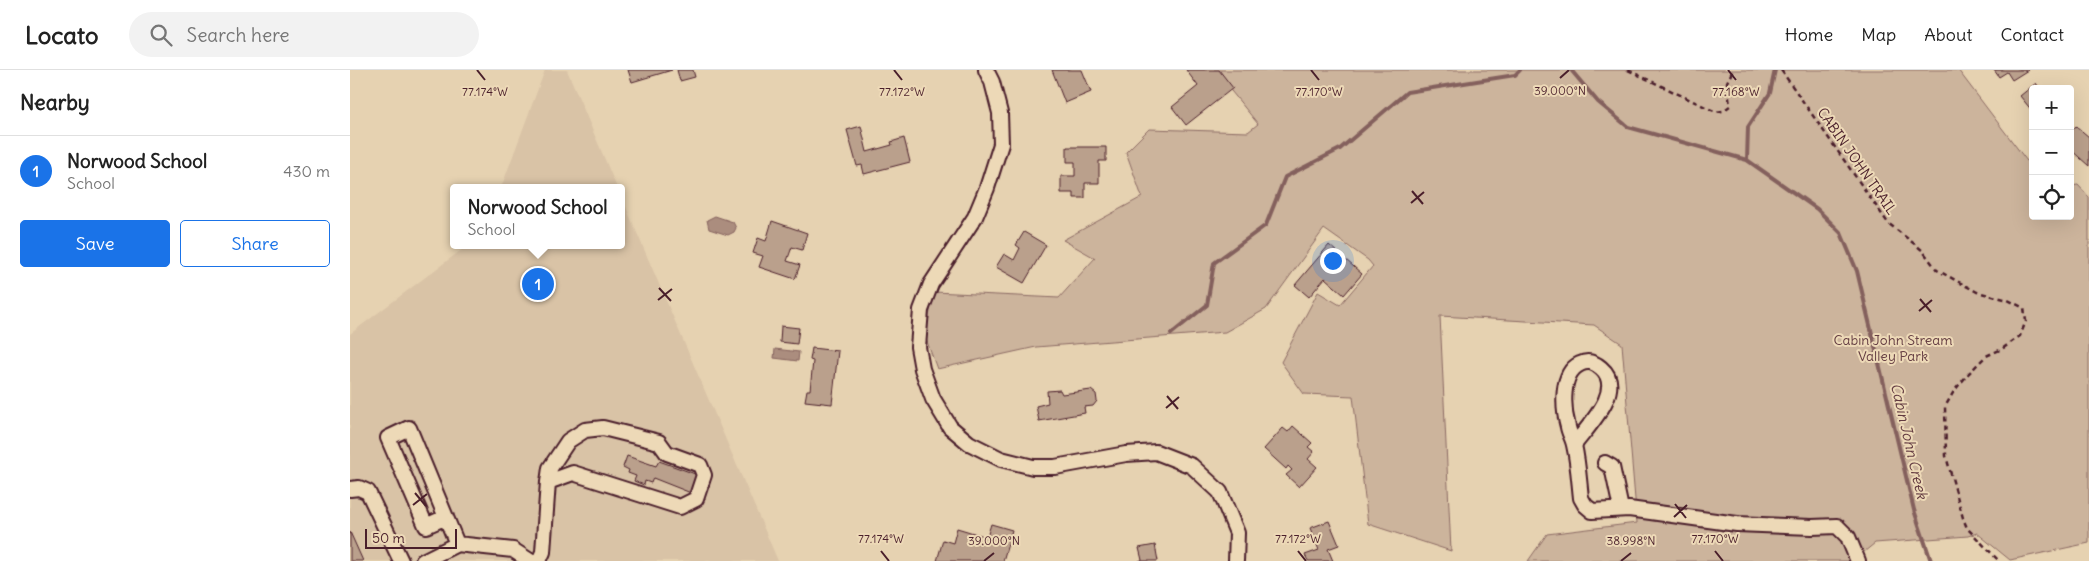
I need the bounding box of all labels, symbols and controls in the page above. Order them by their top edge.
search box [129,12,479,57]
text: Locato [25,20,99,50]
icon: search [147,21,175,49]
text: Search here [187,23,290,47]
text: Home [1785,23,1833,46]
text: Map [1861,23,1896,46]
text: About [1924,23,1972,46]
text: Contact [2000,23,2064,46]
text: 39.000°N [1534,83,1586,98]
text: 77.174°W [462,84,508,99]
text: 77.172°W [879,84,925,99]
text: 77.170°W [1295,84,1343,99]
text: 77.168°W [1712,84,1760,99]
map controls [2029,85,2074,220]
button: + [2029,85,2074,130]
text: Nearby [20,89,90,116]
street label: CABIN JOHN TRAIL [1813,104,1901,218]
button: − [2029,130,2074,175]
text: Norwood School [67,149,207,173]
text: 1 [33,161,39,181]
text: 430 m [283,161,330,181]
text: School [67,173,115,193]
button: locate [2029,175,2074,220]
popup [450,184,625,249]
text: Norwood School [467,195,608,219]
text: School [467,219,515,239]
button: Save [20,220,170,267]
button: Share [180,220,330,267]
your location [1320,248,1346,274]
pin: 1 [522,265,554,303]
park label: Cabin John Stream Valley Park [1833,331,1953,365]
water label: Cabin John Creek [1887,381,1932,502]
scale bar [365,526,458,549]
text: 50 m [372,529,405,547]
text: 77.174°W [858,531,904,546]
text: 77.172°W [1275,531,1321,546]
text: 77.170°W [1691,531,1739,546]
text: 39.000°N [968,533,1020,548]
text: 38.998°N [1606,533,1656,548]

